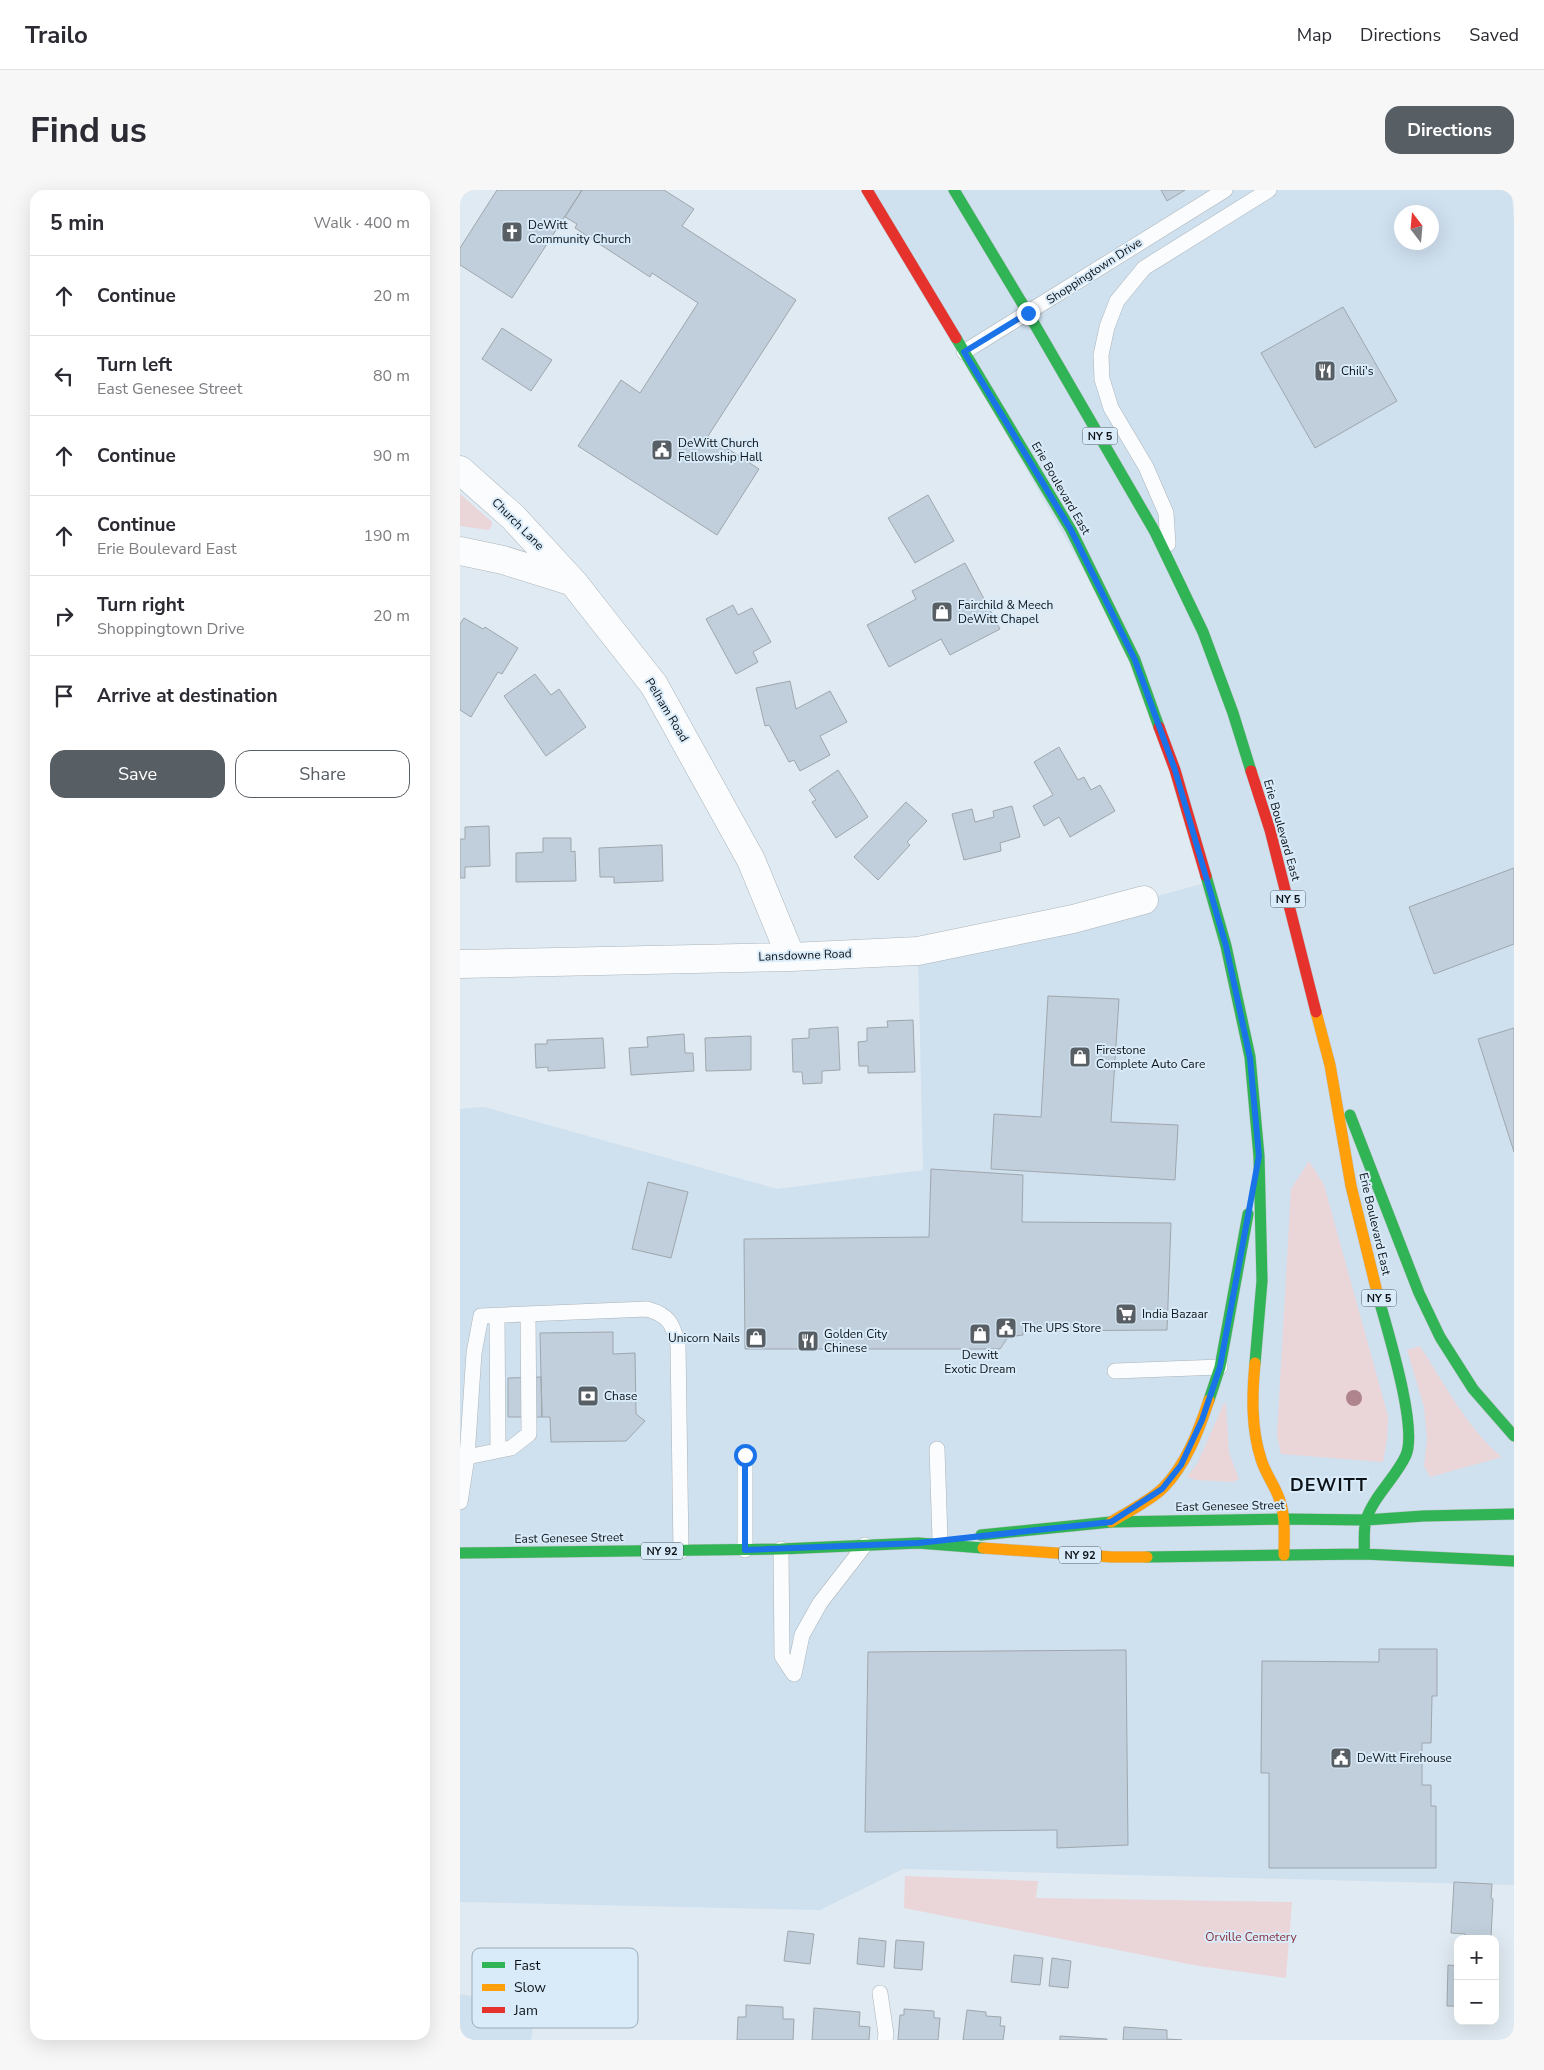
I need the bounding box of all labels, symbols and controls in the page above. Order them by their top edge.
text: Trailo [25,19,88,51]
text: Map [1297,23,1332,47]
text: Directions [1360,23,1441,47]
text: Saved [1469,23,1519,47]
button: Directions [1385,106,1514,154]
text: Find us [30,107,147,154]
north arrow [1394,205,1439,250]
text: 5 min [50,209,104,237]
text: Walk · 400 m [314,212,410,234]
place label: DeWitt Community Church [528,217,631,247]
church icon: DeWitt Community Church [500,220,524,244]
street label: Shoppingtown Drive [1043,234,1145,308]
icon: ahead [50,282,78,310]
text: Continue [97,283,176,309]
text: 20 m [373,285,410,307]
route end [1017,302,1040,325]
text: Turn left [97,352,172,378]
restaurant icon: Chili's [1313,359,1337,383]
icon: left [50,362,78,390]
place label: Chili's [1341,363,1374,379]
text: 80 m [373,365,410,387]
text: East Genesee Street [97,378,242,400]
road number: NY 5 [1082,428,1118,445]
place label: DeWitt Church Fellowship Hall [678,435,763,465]
public building icon: DeWitt Church Fellowship Hall [650,438,674,462]
street label: Erie Boulevard East [1028,439,1095,538]
icon: ahead [50,442,78,470]
text: Continue [97,443,176,469]
text: 90 m [373,445,410,467]
street label: Church Lane [489,495,547,553]
text: Continue [97,512,176,538]
icon: ahead [50,522,78,550]
text: 190 m [363,525,410,547]
text: Erie Boulevard East [97,538,237,560]
text: Turn right [97,592,184,618]
place label: Fairchild & Meech DeWitt Chapel [958,597,1053,627]
shop icon: Fairchild & Meech DeWitt Chapel [930,600,954,624]
icon: right [50,602,78,630]
text: 20 m [373,605,410,627]
text: Shoppingtown Drive [97,618,245,640]
street label: Pelham Road [642,675,692,745]
icon: arrive [50,682,78,710]
text: Arrive at destination [97,683,278,709]
button: Save [50,750,225,798]
button: Share [235,750,410,798]
street label: Erie Boulevard East [1260,777,1304,883]
road number: NY 5 [1270,891,1306,908]
street label: Lansdowne Road [758,945,852,965]
place label: Firestone Complete Auto Care [1096,1042,1205,1072]
shop icon: Firestone Complete Auto Care [1068,1045,1092,1069]
street label: Erie Boulevard East [1355,1171,1395,1278]
road number: NY 5 [1362,1290,1396,1306]
supermarket icon: India Bazaar [1114,1302,1138,1326]
place label: India Bazaar [1142,1306,1209,1322]
public building icon: The UPS Store [994,1316,1018,1340]
place label: The UPS Store [1022,1320,1101,1336]
shop icon: Dewitt Exotic Dream [968,1322,992,1346]
shop icon: Unicorn Nails [744,1326,768,1350]
place label: Golden City Chinese [824,1326,888,1356]
restaurant icon: Golden City Chinese [796,1329,820,1353]
place label: Unicorn Nails [668,1330,740,1346]
place label: Dewitt Exotic Dream [944,1347,1016,1377]
bank icon: Chase [576,1384,600,1408]
place label: Chase [604,1388,637,1404]
route start [734,1444,757,1467]
district label: DEWITT [1290,1473,1368,1497]
street label: East Genesee Street [1175,1497,1285,1515]
street label: East Genesee Street [514,1529,624,1547]
road number: NY 92 [641,1542,683,1560]
road number: NY 92 [1059,1546,1101,1564]
public building icon: DeWitt Firehouse [1329,1746,1353,1770]
place label: DeWitt Firehouse [1357,1750,1452,1766]
park label: Orville Cemetery [1205,1929,1298,1945]
map controls [1454,1935,1499,2025]
button: + [1454,1935,1499,1980]
legend [472,1948,638,2028]
text: Fast [514,1956,540,1975]
text: Slow [514,1978,546,1997]
button: − [1454,1980,1499,2025]
text: Jam [513,2001,538,2020]

